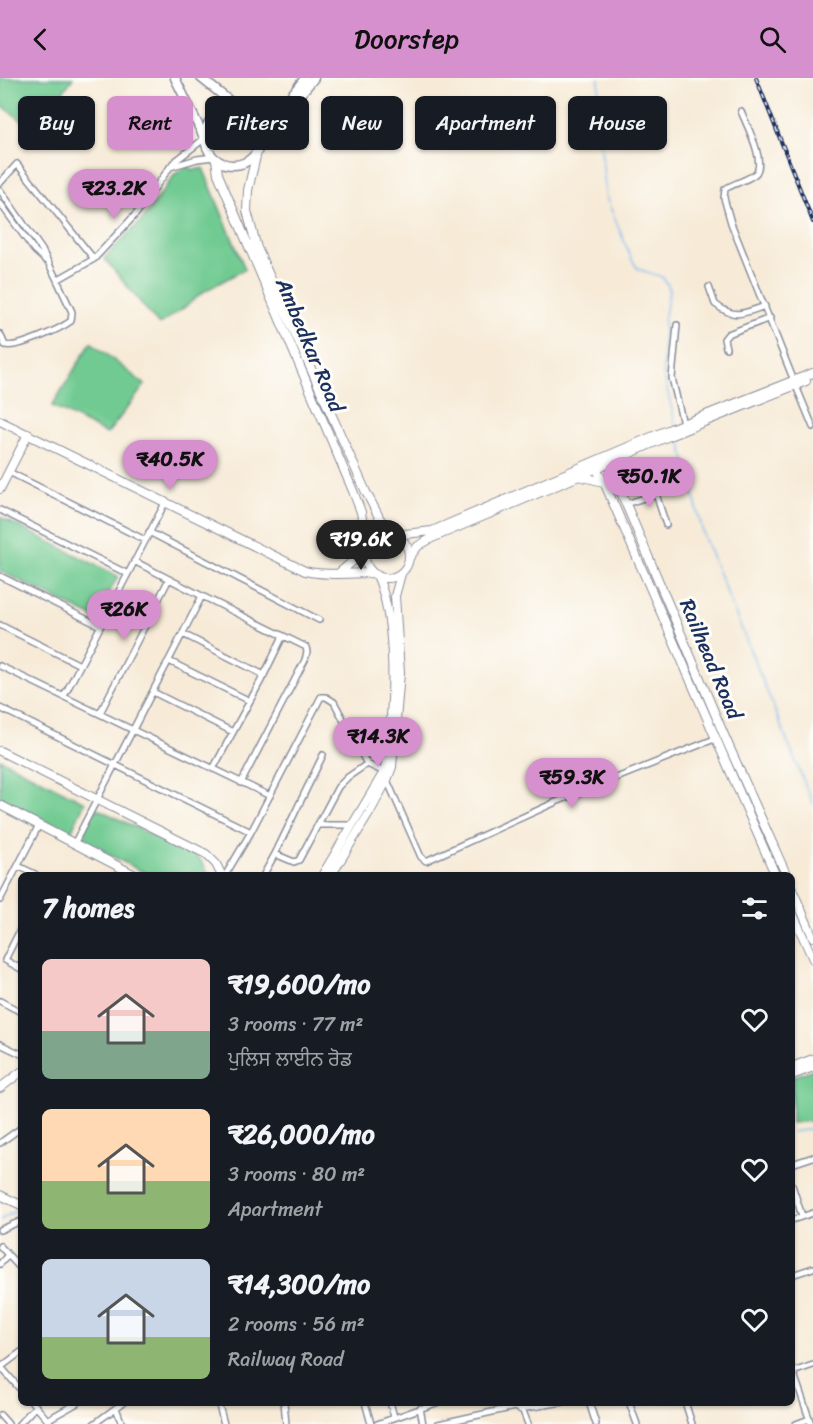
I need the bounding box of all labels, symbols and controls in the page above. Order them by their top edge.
text: Doorstep [354,15,459,63]
icon: back [24,23,57,56]
icon: search [756,23,789,56]
chip: Buy [18,96,95,150]
chip: Rent [107,96,193,150]
chip: Filters [205,96,309,150]
chip: New [321,96,403,150]
chip: Apartment [415,96,556,150]
chip: House [568,96,667,150]
pin: ₹23.2K [65,169,163,220]
text: ₹23.2K [82,171,146,206]
street label: Ambedkar Road [264,271,356,420]
pin: ₹40.5K [121,440,219,491]
text: ₹40.5K [137,442,203,477]
pin: ₹50.1K [600,457,698,508]
text: ₹50.1K [618,459,680,494]
pin: ₹19.6K [312,520,410,571]
text: ₹19.6K [330,522,392,557]
pin: ₹26K [88,590,160,641]
text: ₹26K [101,592,147,627]
street label: Railhead Road [668,593,754,727]
pin: ₹14.3K [329,717,427,768]
text: ₹14.3K [347,719,409,754]
pin: ₹59.3K [523,758,621,809]
text: ₹59.3K [540,760,604,795]
text: 7 homes [42,885,134,931]
icon: filters [738,892,771,925]
text: ₹19,600/mo [228,961,370,1007]
icon: home [90,983,162,1055]
icon: heart [738,1003,771,1036]
text: 3 rooms · 77 m² [228,1007,363,1042]
text: ਪੁਲਿਸ ਲਾਈਨ ਰੋਡ [228,1042,352,1077]
text: ₹26,000/mo [228,1111,375,1157]
icon: home [90,1133,162,1205]
icon: heart [738,1153,771,1186]
text: 3 rooms · 80 m² [228,1157,365,1192]
text: Apartment [228,1192,322,1227]
text: ₹14,300/mo [228,1261,370,1307]
icon: home [90,1283,162,1355]
icon: heart [738,1303,771,1336]
text: 2 rooms · 56 m² [228,1307,365,1342]
text: Railway Road [228,1342,344,1377]

